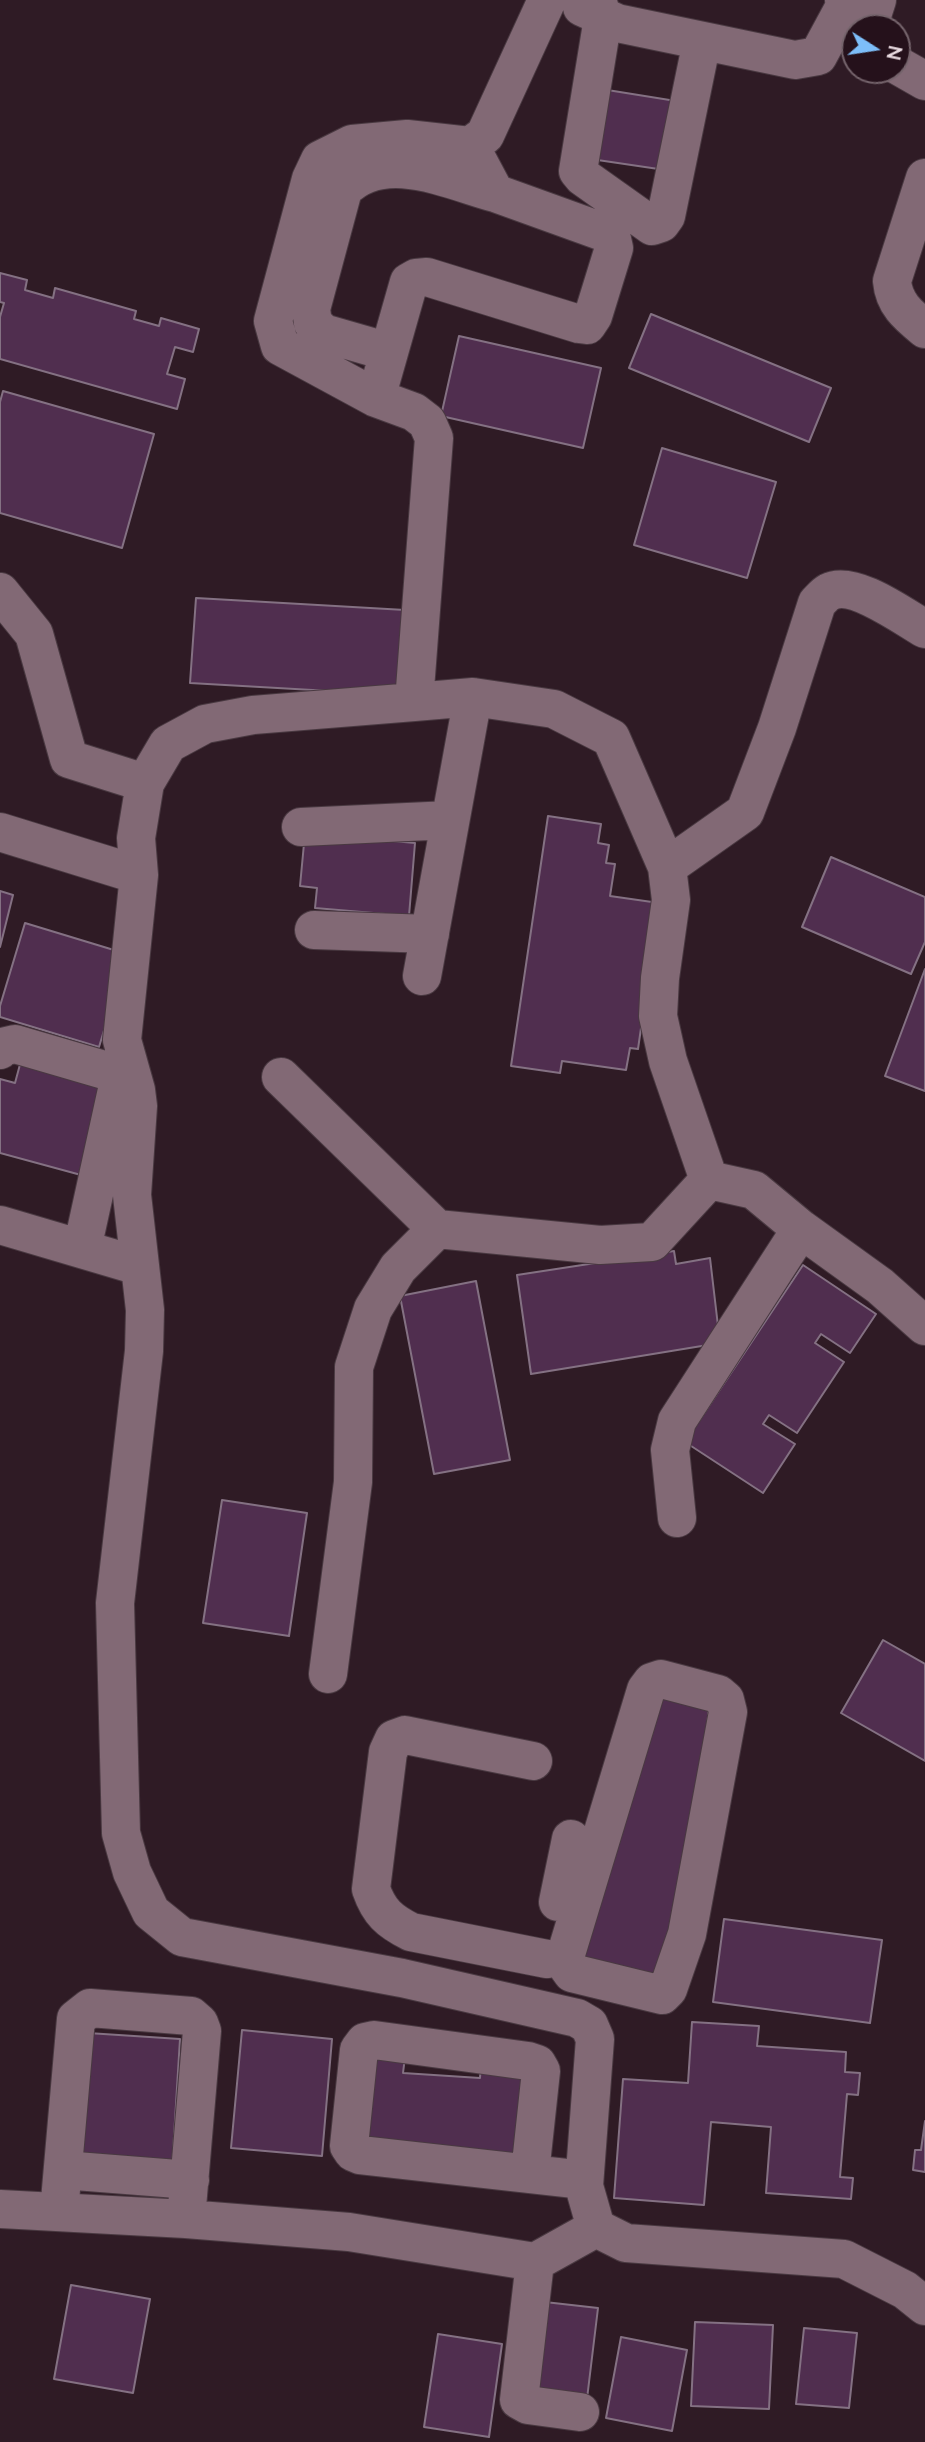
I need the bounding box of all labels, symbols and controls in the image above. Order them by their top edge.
north arrow [841,14,911,84]
text: N [881,43,908,62]

